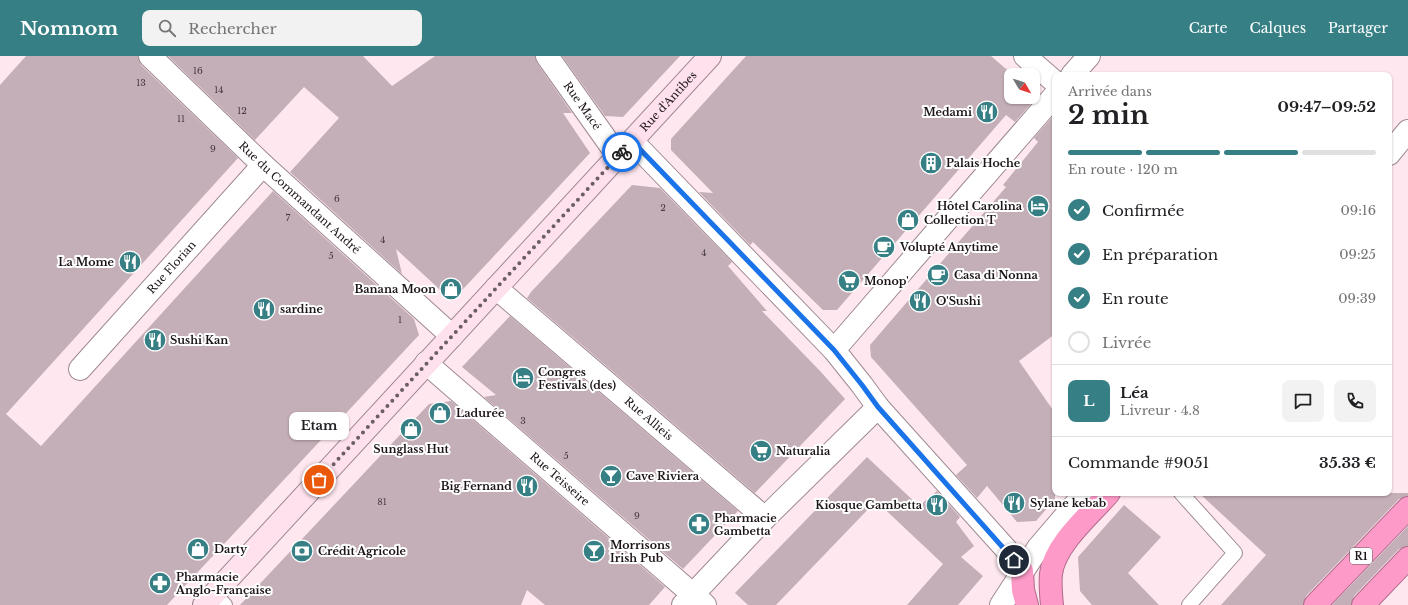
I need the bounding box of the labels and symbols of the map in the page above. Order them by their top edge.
house number: 16 [193,65,203,76]
street label: Rue d'Antibes [637,68,700,134]
north arrow [1004,68,1040,104]
house number: 13 [136,77,146,88]
street label: Rue Macé [560,79,604,133]
house number: 14 [214,84,224,95]
restaurant icon: Medami [974,99,1000,125]
house number: 12 [237,105,247,116]
place label: Medami [923,105,972,119]
house number: 11 [177,113,185,124]
courier [602,132,642,172]
street label: Rue du Commandant André [236,138,363,257]
house number: 9 [210,143,216,154]
building icon: Palais Hoche [918,150,944,176]
place label: Palais Hoche [946,156,1021,170]
house number: 6 [334,193,340,204]
hotel icon: Hôtel Carolina [1025,193,1051,219]
place label: Hôtel Carolina [937,199,1023,213]
house number: 2 [660,202,666,213]
shop icon: Collection T [895,207,921,233]
house number: 7 [286,212,291,223]
place label: Collection T [924,213,996,227]
house number: 4 [380,234,386,245]
cafe icon: Volupté Anytime [871,234,897,260]
street label: Rue Florian [144,237,199,296]
place label: Volupté Anytime [899,240,999,254]
house number: 4 [701,247,707,258]
restaurant icon: La Mome [117,249,143,275]
house number: 5 [328,250,334,261]
place label: La Mome [58,255,115,269]
cafe icon: Casa di Nonna [925,262,951,288]
supermarket icon: Monop' [836,268,862,294]
place label: Casa di Nonna [954,268,1039,282]
place label: Monop' [864,274,909,288]
shop icon: Banana Moon [438,276,464,302]
place label: Banana Moon [355,282,436,296]
restaurant icon: O'Sushi [907,288,933,314]
place label: O'Sushi [936,294,981,308]
restaurant icon: sardine [251,296,277,322]
place label: sardine [280,302,323,316]
house number: 1 [398,314,402,325]
restaurant icon: Sushi Kan [142,327,168,353]
place label: Sushi Kan [170,333,228,347]
hotel icon: Congres Festivals (des) [510,365,536,391]
place label: Congres Festivals (des) [538,365,616,392]
street label: Rue Allieis [622,394,676,443]
shop icon: Ladurée [427,400,453,426]
place label: Ladurée [456,406,505,420]
callout: Etam [289,412,349,440]
house number: 3 [520,415,526,426]
shop icon: Sunglass Hut [398,416,424,442]
supermarket icon: Naturalia [748,438,774,464]
place label: Sunglass Hut [373,442,449,456]
place label: Naturalia [776,444,831,458]
street label: Rue Teisseire [527,449,592,509]
house number: 5 [563,450,569,461]
pin [302,463,336,497]
bar icon: Cave Riviera [598,463,624,489]
place label: Cave Riviera [626,469,700,483]
restaurant icon: Big Fernand [514,473,540,499]
place label: Big Fernand [441,479,512,493]
restaurant icon: Sylane kebab [1001,490,1027,516]
restaurant icon: Kiosque Gambetta [924,492,950,518]
house number: 81 [377,496,387,507]
place label: Sylane kebab [1030,496,1106,510]
place label: Kiosque Gambetta [815,498,923,512]
house number: 9 [634,510,640,521]
pharmacy icon: Pharmacie Gambetta [686,511,712,537]
place label: Pharmacie Gambetta [714,511,777,538]
shop icon: Darty [185,536,211,562]
bank icon: Crédit Agricole [289,538,315,564]
bar icon: Morrisons Irish Pub [581,538,607,564]
place label: Morrisons Irish Pub [610,538,670,565]
place label: Darty [214,542,248,556]
pin [997,543,1031,577]
place label: Crédit Agricole [318,544,407,558]
road number: R1 [1350,548,1372,564]
pharmacy icon: Pharmacie Anglo-Française [147,570,173,596]
place label: Pharmacie Anglo-Française [175,570,272,597]

